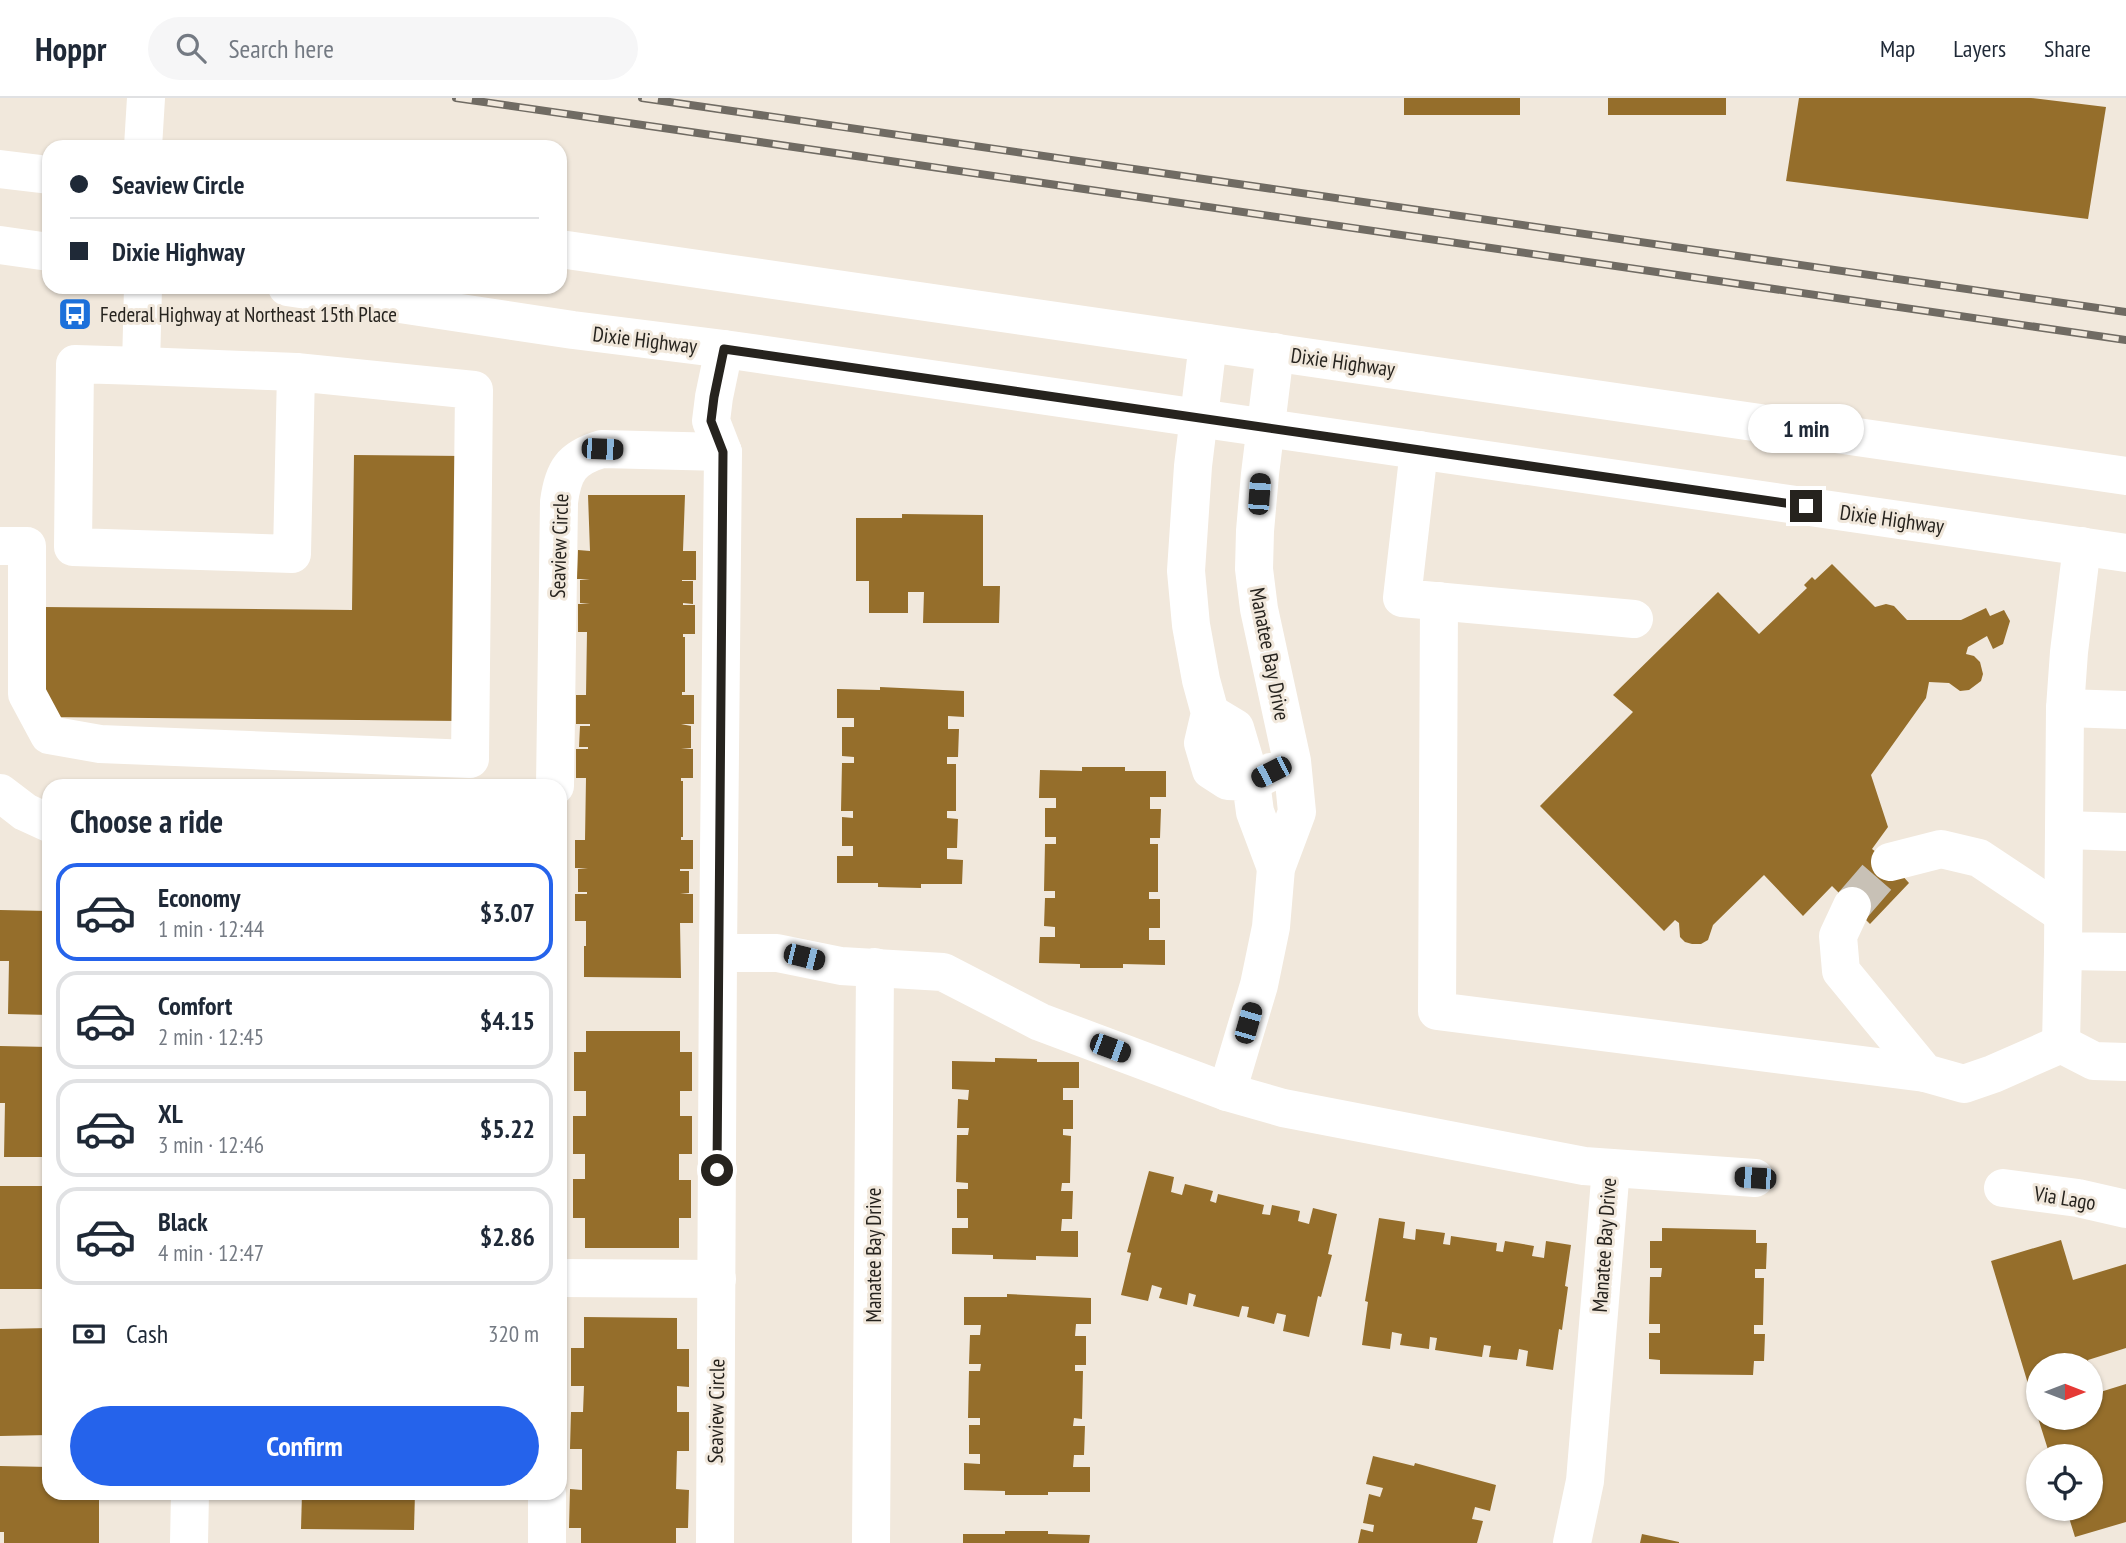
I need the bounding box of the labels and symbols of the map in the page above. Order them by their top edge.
bus stop icon: Federal Highway at Northeast 15th Place [56,295,94,333]
place label: Federal Highway at Northeast 15th Place [100,301,397,328]
street label: Dixie Highway [591,320,699,360]
street label: Dixie Highway [1289,341,1397,383]
callout: 1 min [1748,404,1864,454]
car [581,438,624,460]
car [1248,472,1271,516]
route end [1790,490,1822,522]
street label: Seaview Circle [544,493,574,599]
street label: Dixie Highway [1838,498,1946,540]
street label: Manatee Bay Drive [1244,585,1296,723]
car [1248,753,1295,791]
car [782,942,827,972]
car [1233,1000,1264,1046]
car [1087,1031,1134,1065]
route start [701,1154,733,1186]
car [1734,1166,1777,1190]
street label: Manatee Bay Drive [1586,1177,1622,1313]
street label: Via Lago [2031,1180,2098,1216]
street label: Manatee Bay Drive [860,1188,887,1322]
north arrow [2026,1353,2104,1430]
street label: Seaview Circle [702,1358,730,1464]

